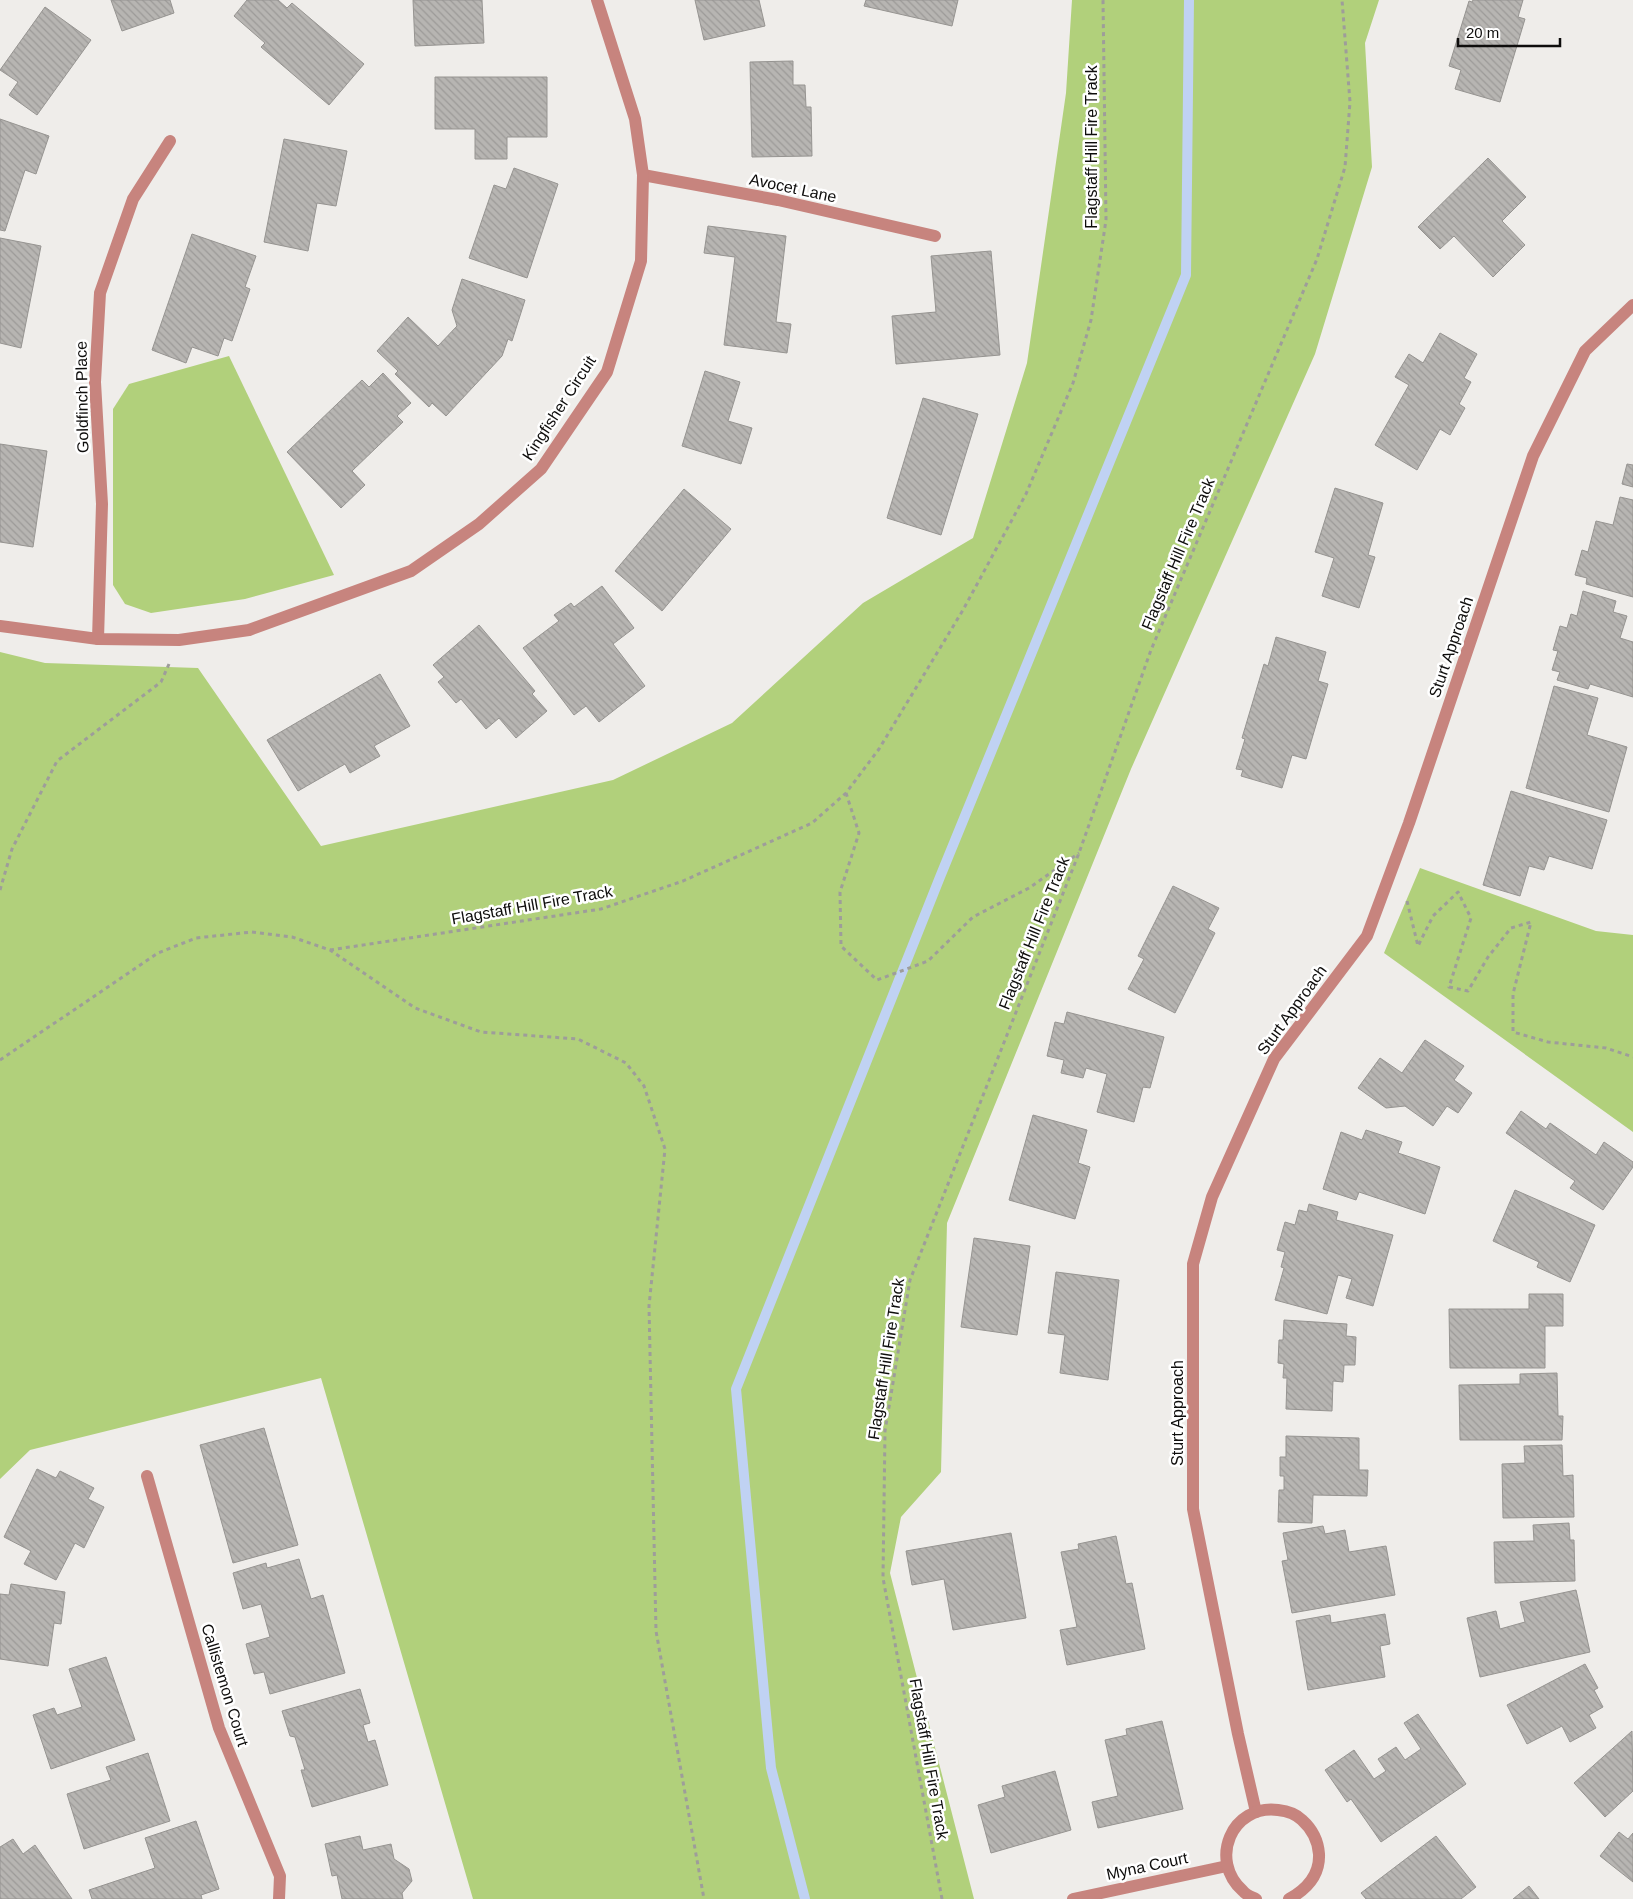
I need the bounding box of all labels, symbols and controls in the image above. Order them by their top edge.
scale bar [1458,15,1560,47]
text: 20 m [1466,24,1499,41]
street label: Flagstaff Hill Fire Track [1083,64,1100,229]
street label: Avocet Lane [748,170,838,206]
street label: Goldfinch Place [73,341,91,453]
street label: Kingfisher Circuit [519,352,599,463]
street label: Flagstaff Hill Fire Track [1138,475,1218,632]
street label: Sturt Approach [1426,594,1476,700]
street label: Flagstaff Hill Fire Track [996,853,1073,1012]
street label: Flagstaff Hill Fire Track [450,882,615,928]
street label: Sturt Approach [1254,962,1330,1058]
street label: Flagstaff Hill Fire Track [865,1276,907,1441]
street label: Sturt Approach [1169,1360,1186,1466]
street label: Callistemon Court [198,1622,252,1749]
street label: Flagstaff Hill Fire Track [906,1677,952,1842]
street label: Myna Court [1105,1849,1190,1883]

